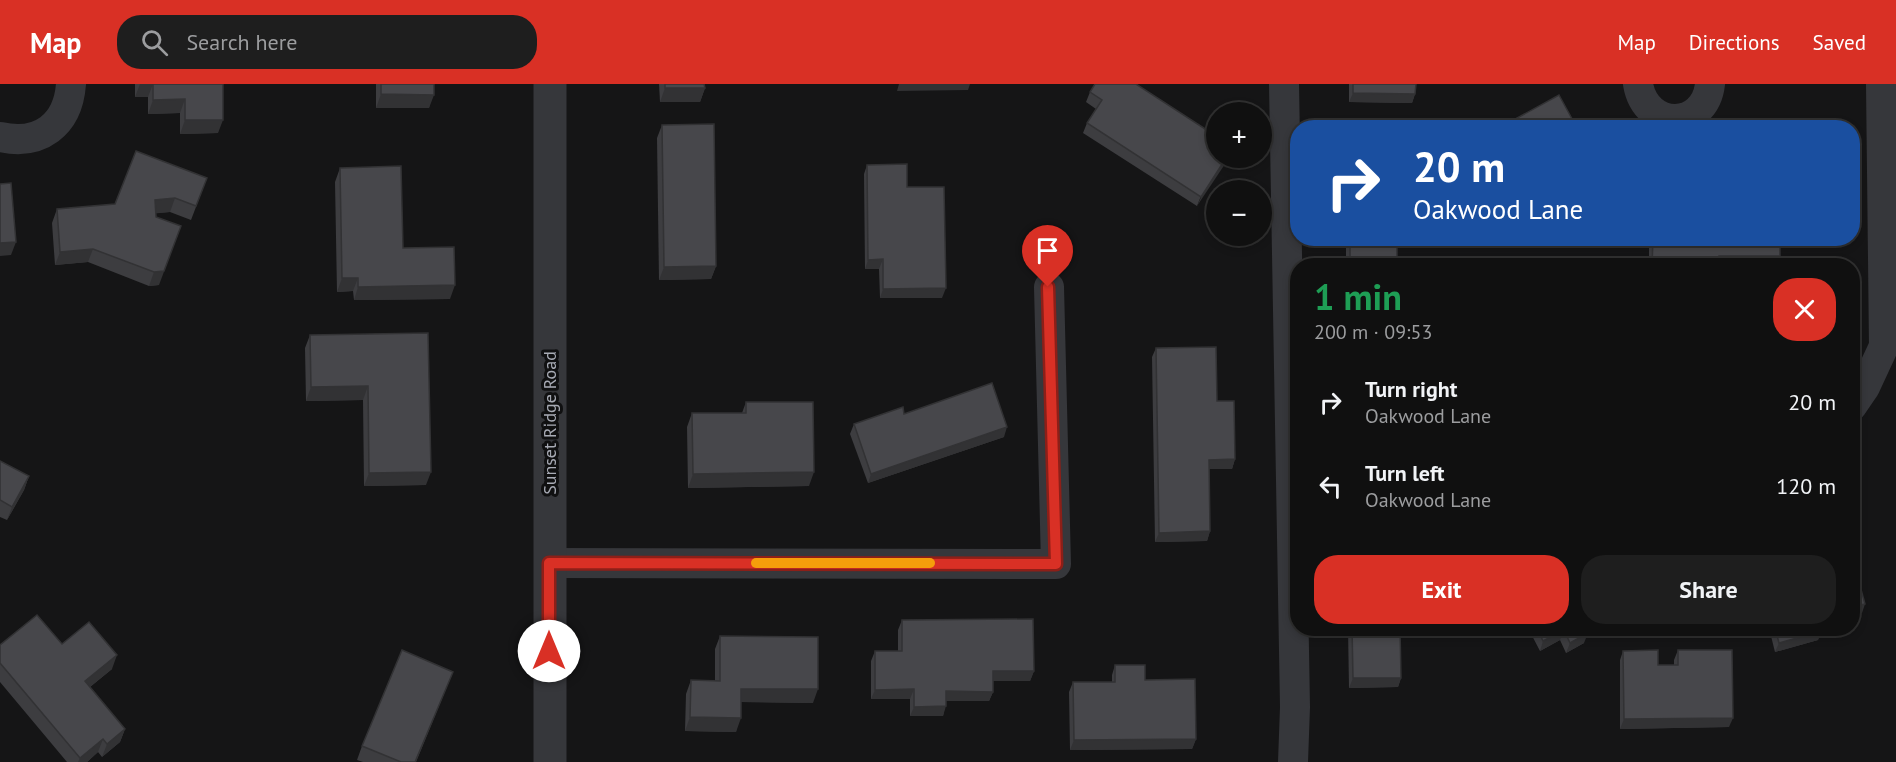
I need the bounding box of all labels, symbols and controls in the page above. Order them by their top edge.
search box [117,15,537,69]
text: Map [30,24,81,61]
icon: search [138,26,171,59]
text: Search here [186,28,297,56]
text: Map [1617,29,1656,56]
text: Directions [1689,29,1780,56]
text: Saved [1813,29,1866,56]
map controls [1206,102,1272,246]
button: + [1206,102,1272,168]
text: 20 m [1413,139,1505,194]
icon: right [1314,144,1392,222]
button: − [1206,180,1272,246]
text: Oakwood Lane [1413,192,1583,226]
pin [1022,225,1073,287]
icon: arrive [1031,234,1064,267]
text: 1 min [1314,273,1402,320]
button: close [1773,278,1836,341]
text: 200 m · 09:53 [1314,319,1432,345]
street label: Sunset Ridge Road [538,351,561,495]
text: Turn right [1365,375,1457,403]
icon: right [1314,386,1347,419]
text: 20 m [1788,388,1836,416]
text: Oakwood Lane [1365,403,1491,429]
text: Turn left [1365,459,1445,487]
icon: left [1314,470,1347,503]
text: 120 m [1776,472,1836,500]
text: Oakwood Lane [1365,487,1491,513]
button: Exit [1314,555,1569,624]
button: Share [1581,555,1836,624]
position arrow [517,619,581,683]

